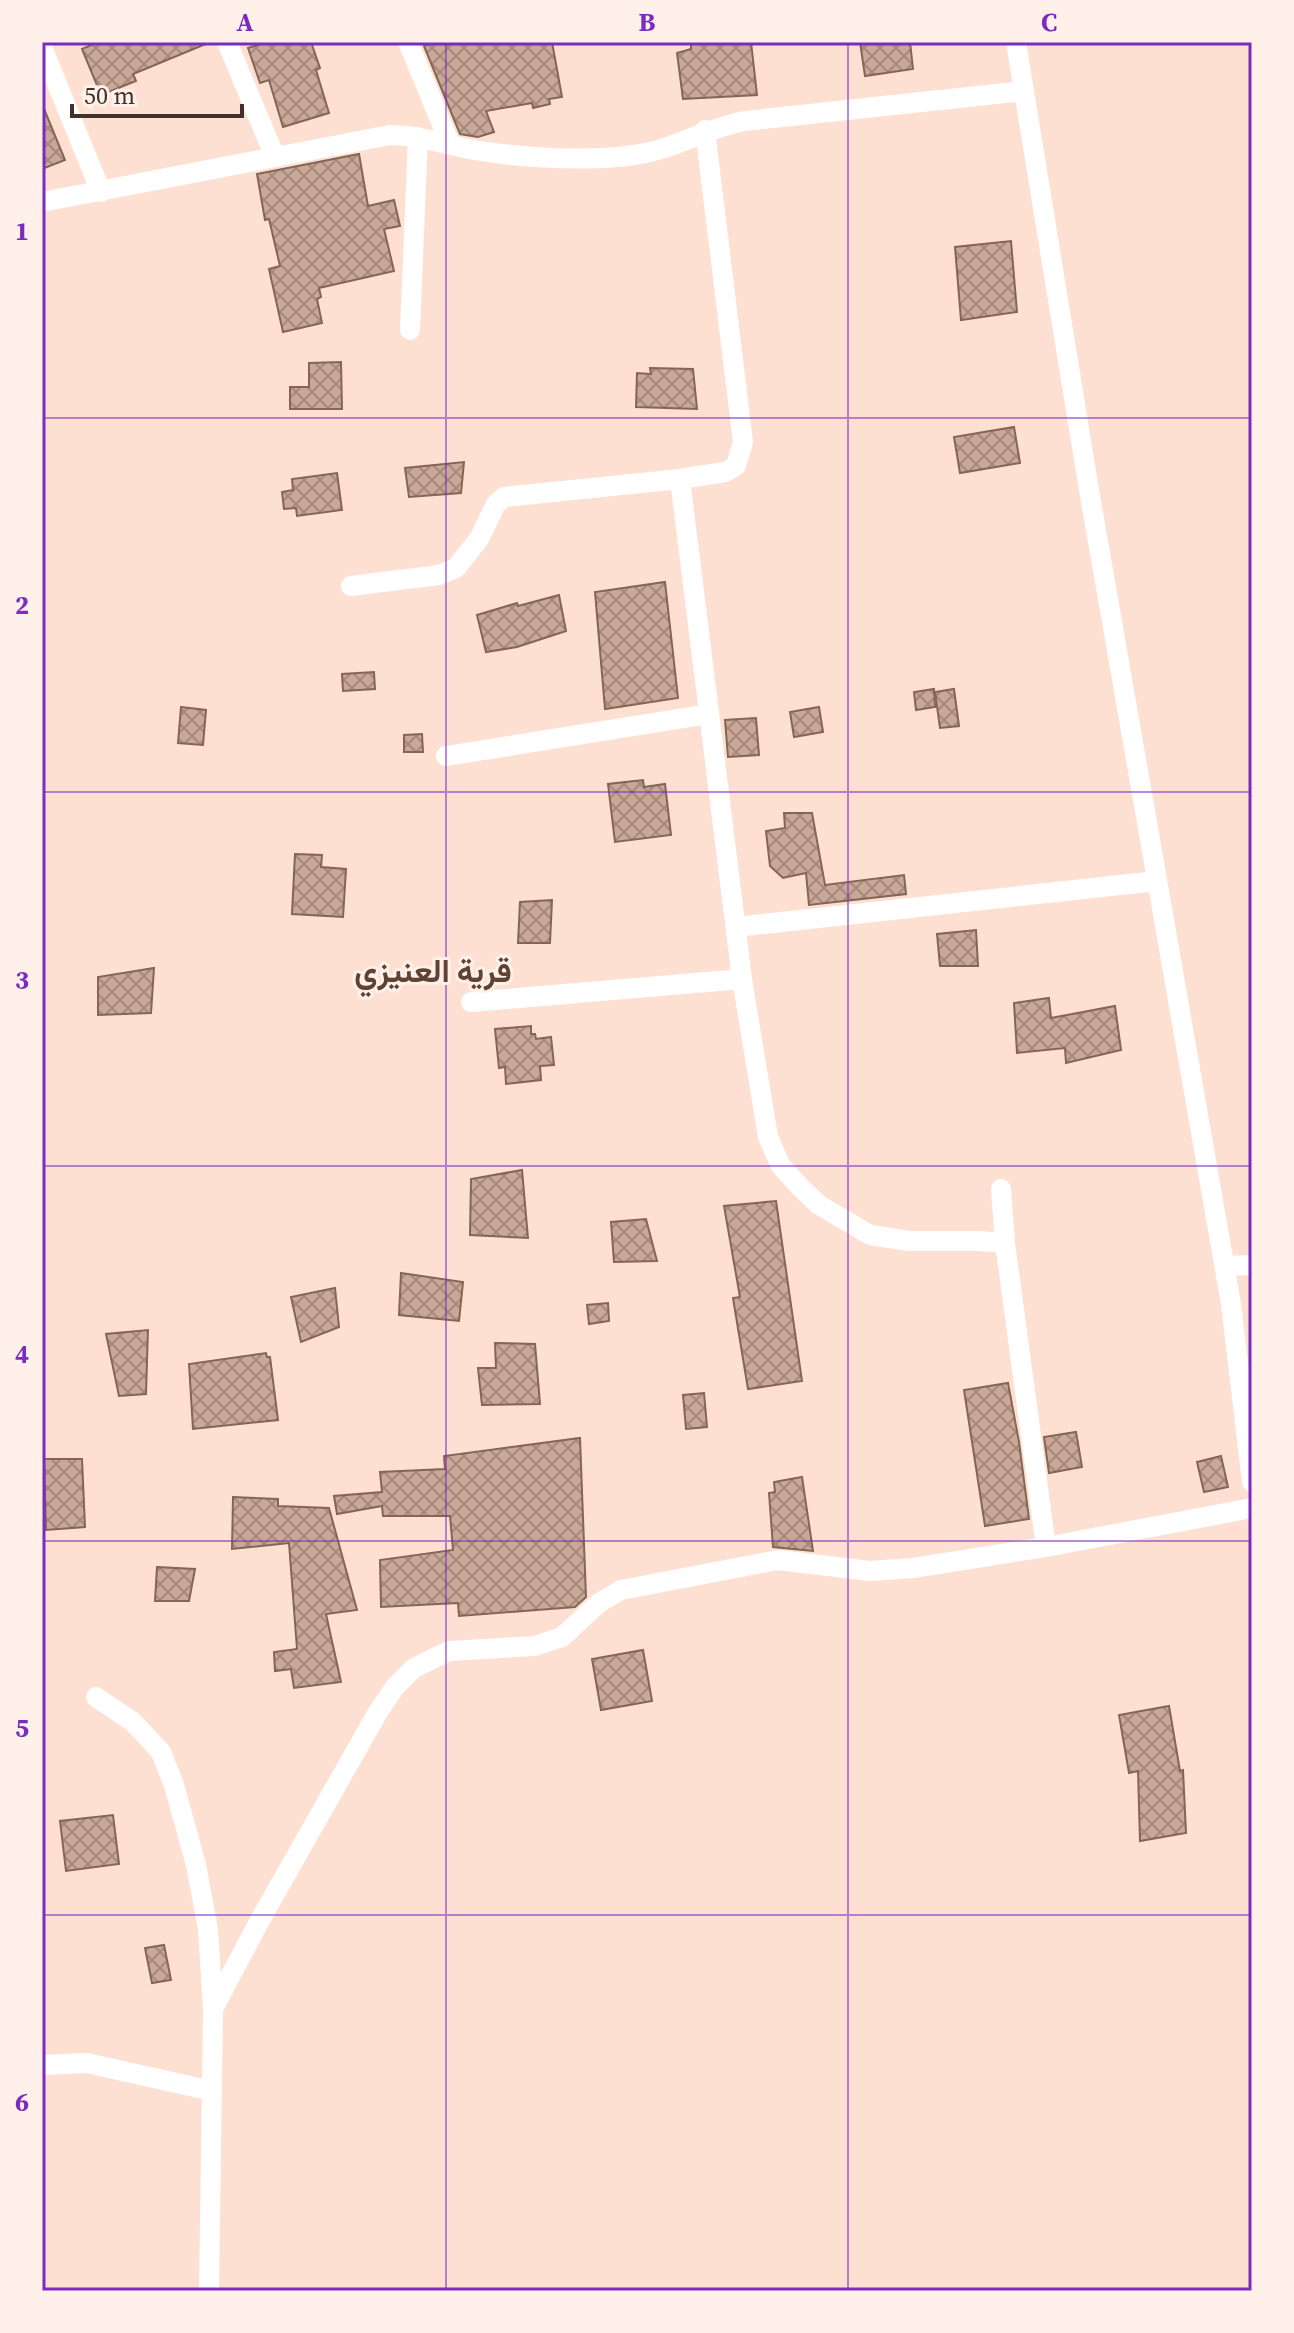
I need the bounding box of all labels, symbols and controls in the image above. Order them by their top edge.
text: A [236,4,254,40]
text: B [639,4,656,40]
text: C [1041,4,1057,40]
scale bar [72,68,242,118]
text: 50 m [84,79,135,112]
text: 1 [15,213,29,249]
text: 2 [15,587,29,623]
district label: قرية العنيزي [354,949,512,997]
text: 3 [15,962,29,998]
text: 4 [15,1336,29,1372]
text: 5 [15,1710,29,1746]
text: 6 [15,2084,29,2120]

